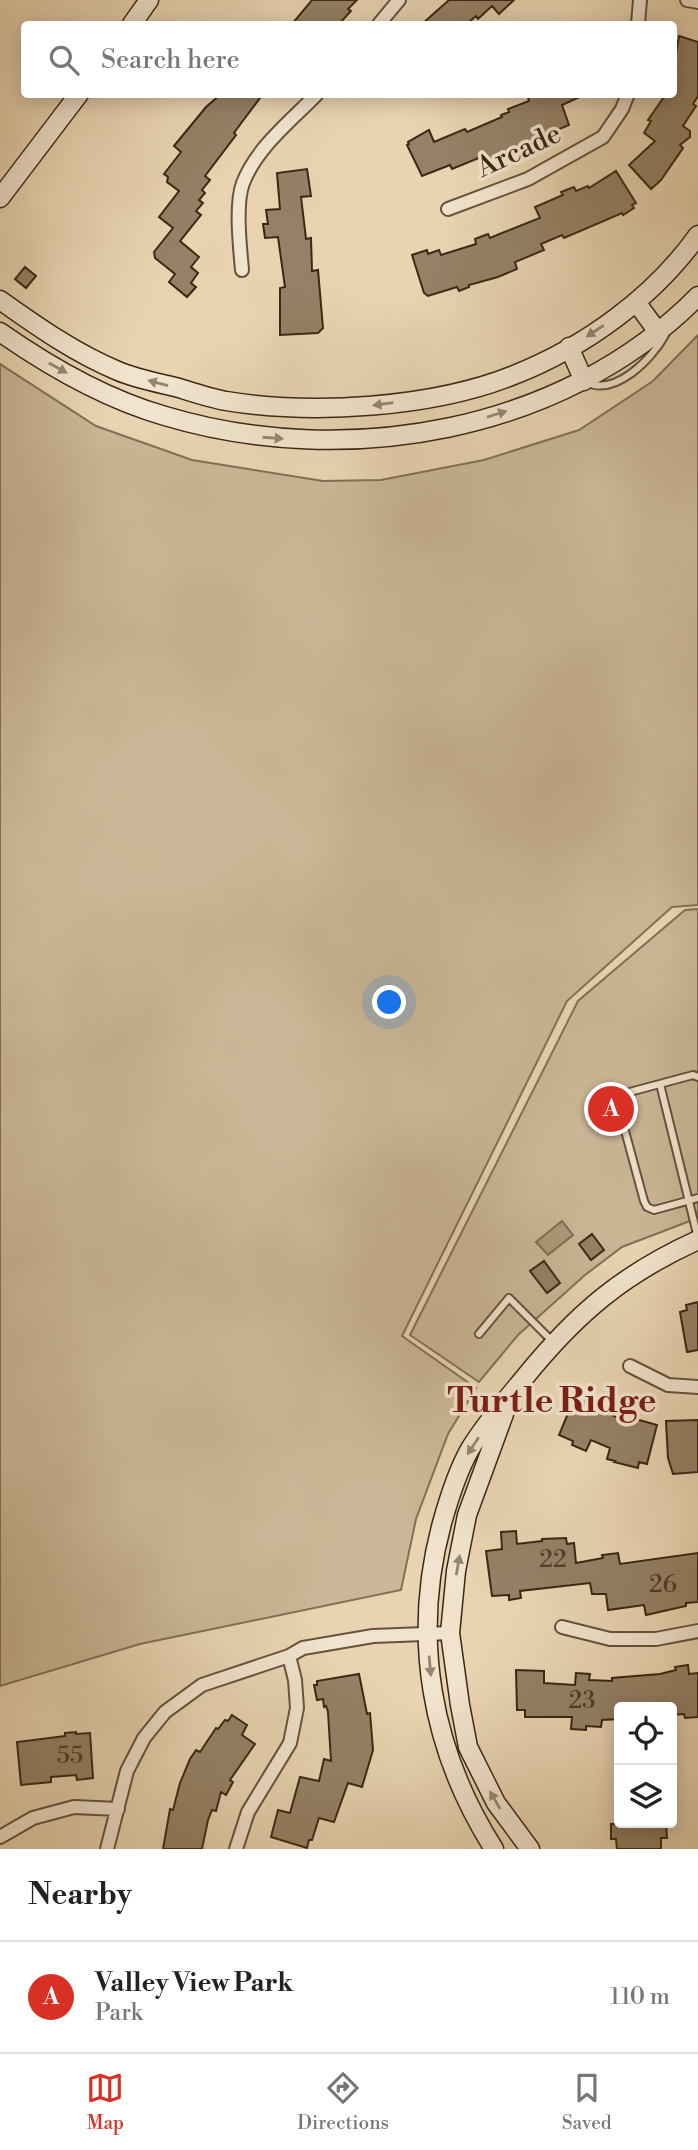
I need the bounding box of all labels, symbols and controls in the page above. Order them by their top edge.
search box [21,21,677,98]
icon: search [45,41,83,79]
text: Search here [101,44,240,76]
street label: Arcade [470,116,567,186]
one-way arrow [586,324,604,338]
one-way arrow [48,362,67,374]
one-way arrow [147,377,168,387]
one-way arrow [371,399,393,410]
one-way arrow [487,409,508,419]
one-way arrow [262,433,284,444]
your location [372,985,406,1019]
pin: A [588,1083,634,1135]
district label: Turtle Ridge [447,1380,657,1423]
one-way arrow [467,1436,480,1456]
house number: 22 [539,1545,567,1575]
one-way arrow [453,1554,464,1576]
house number: 26 [649,1570,677,1600]
one-way arrow [425,1655,436,1677]
house number: 23 [569,1686,595,1716]
map controls [614,1702,677,1828]
button: locate [614,1702,677,1765]
house number: 55 [57,1741,83,1771]
button: layers [614,1765,677,1828]
one-way arrow [489,1791,501,1810]
text: Nearby [28,1876,132,1914]
text: Valley View Park [95,1967,293,1999]
text: A [43,1983,59,2011]
text: 110 m [610,1983,670,2011]
text: Park [95,1999,143,2027]
tab: Map [86,2069,124,2135]
tab: Directions [297,2069,389,2135]
tab: Saved [562,2069,612,2135]

